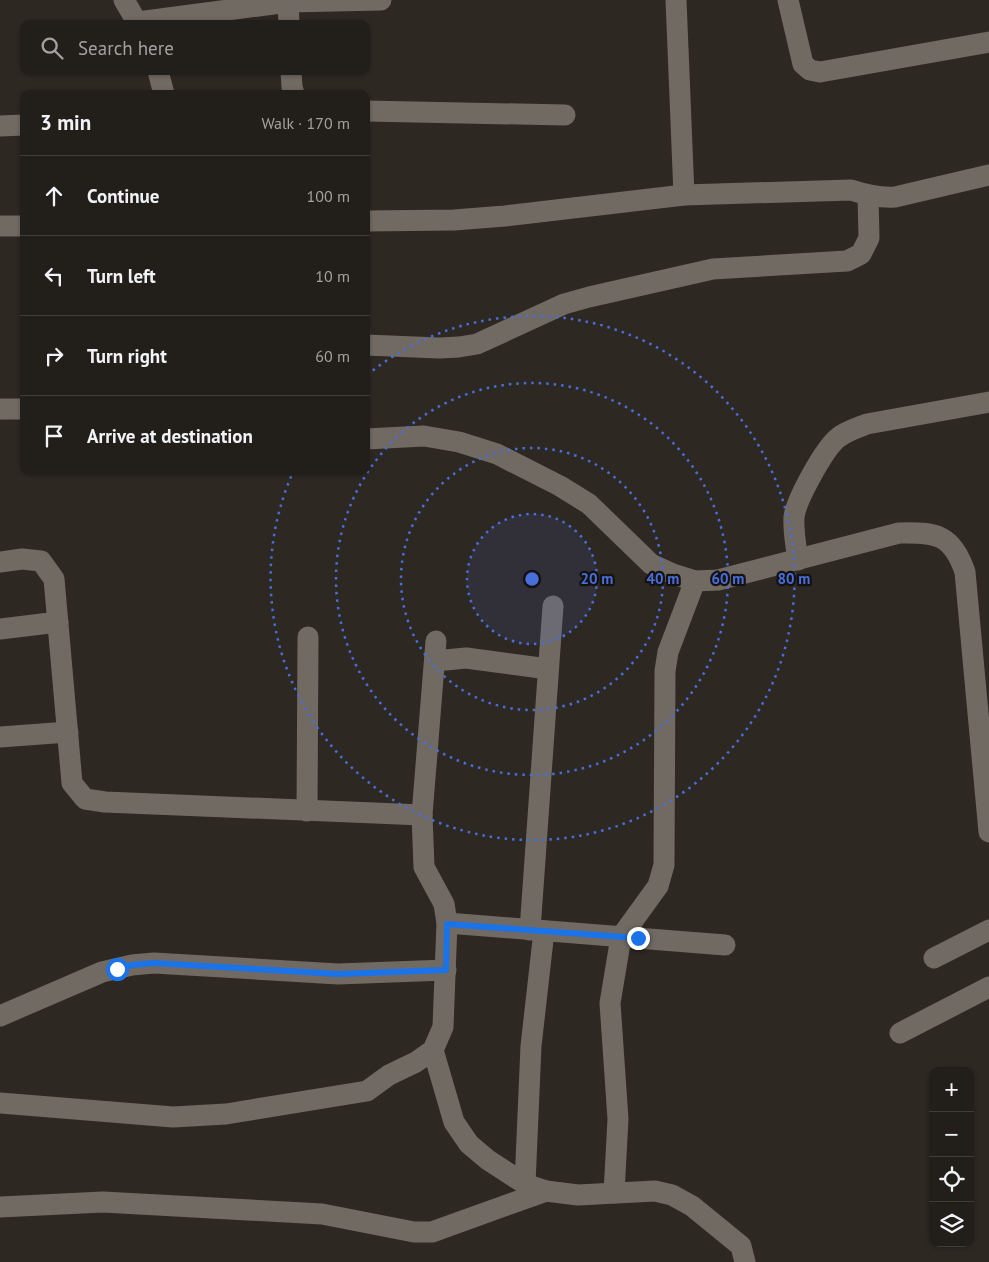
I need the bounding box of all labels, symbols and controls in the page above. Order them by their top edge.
search box [20,20,370,75]
icon: search [38,34,66,62]
text: Search here [78,36,174,60]
text: 3 min [40,109,91,136]
text: Walk · 170 m [261,113,350,133]
icon: ahead [40,182,68,210]
text: Continue [87,184,159,208]
text: 100 m [307,186,350,206]
icon: left [40,262,68,290]
text: Turn left [87,264,156,288]
text: 10 m [315,266,350,286]
icon: right [40,342,68,370]
text: Turn right [87,344,167,368]
text: 60 m [315,346,350,366]
icon: arrive [40,422,68,450]
text: Arrive at destination [87,424,253,448]
text: 20 m [581,569,613,588]
text: 40 m [647,569,679,588]
text: 60 m [712,569,744,588]
text: 80 m [778,569,810,588]
centre of rings [523,570,541,588]
route end [627,927,650,950]
route start [106,958,129,981]
map controls [929,1067,974,1247]
button: + [929,1067,974,1112]
button: − [929,1112,974,1157]
button: locate [929,1157,974,1202]
button: layers [929,1202,974,1247]

